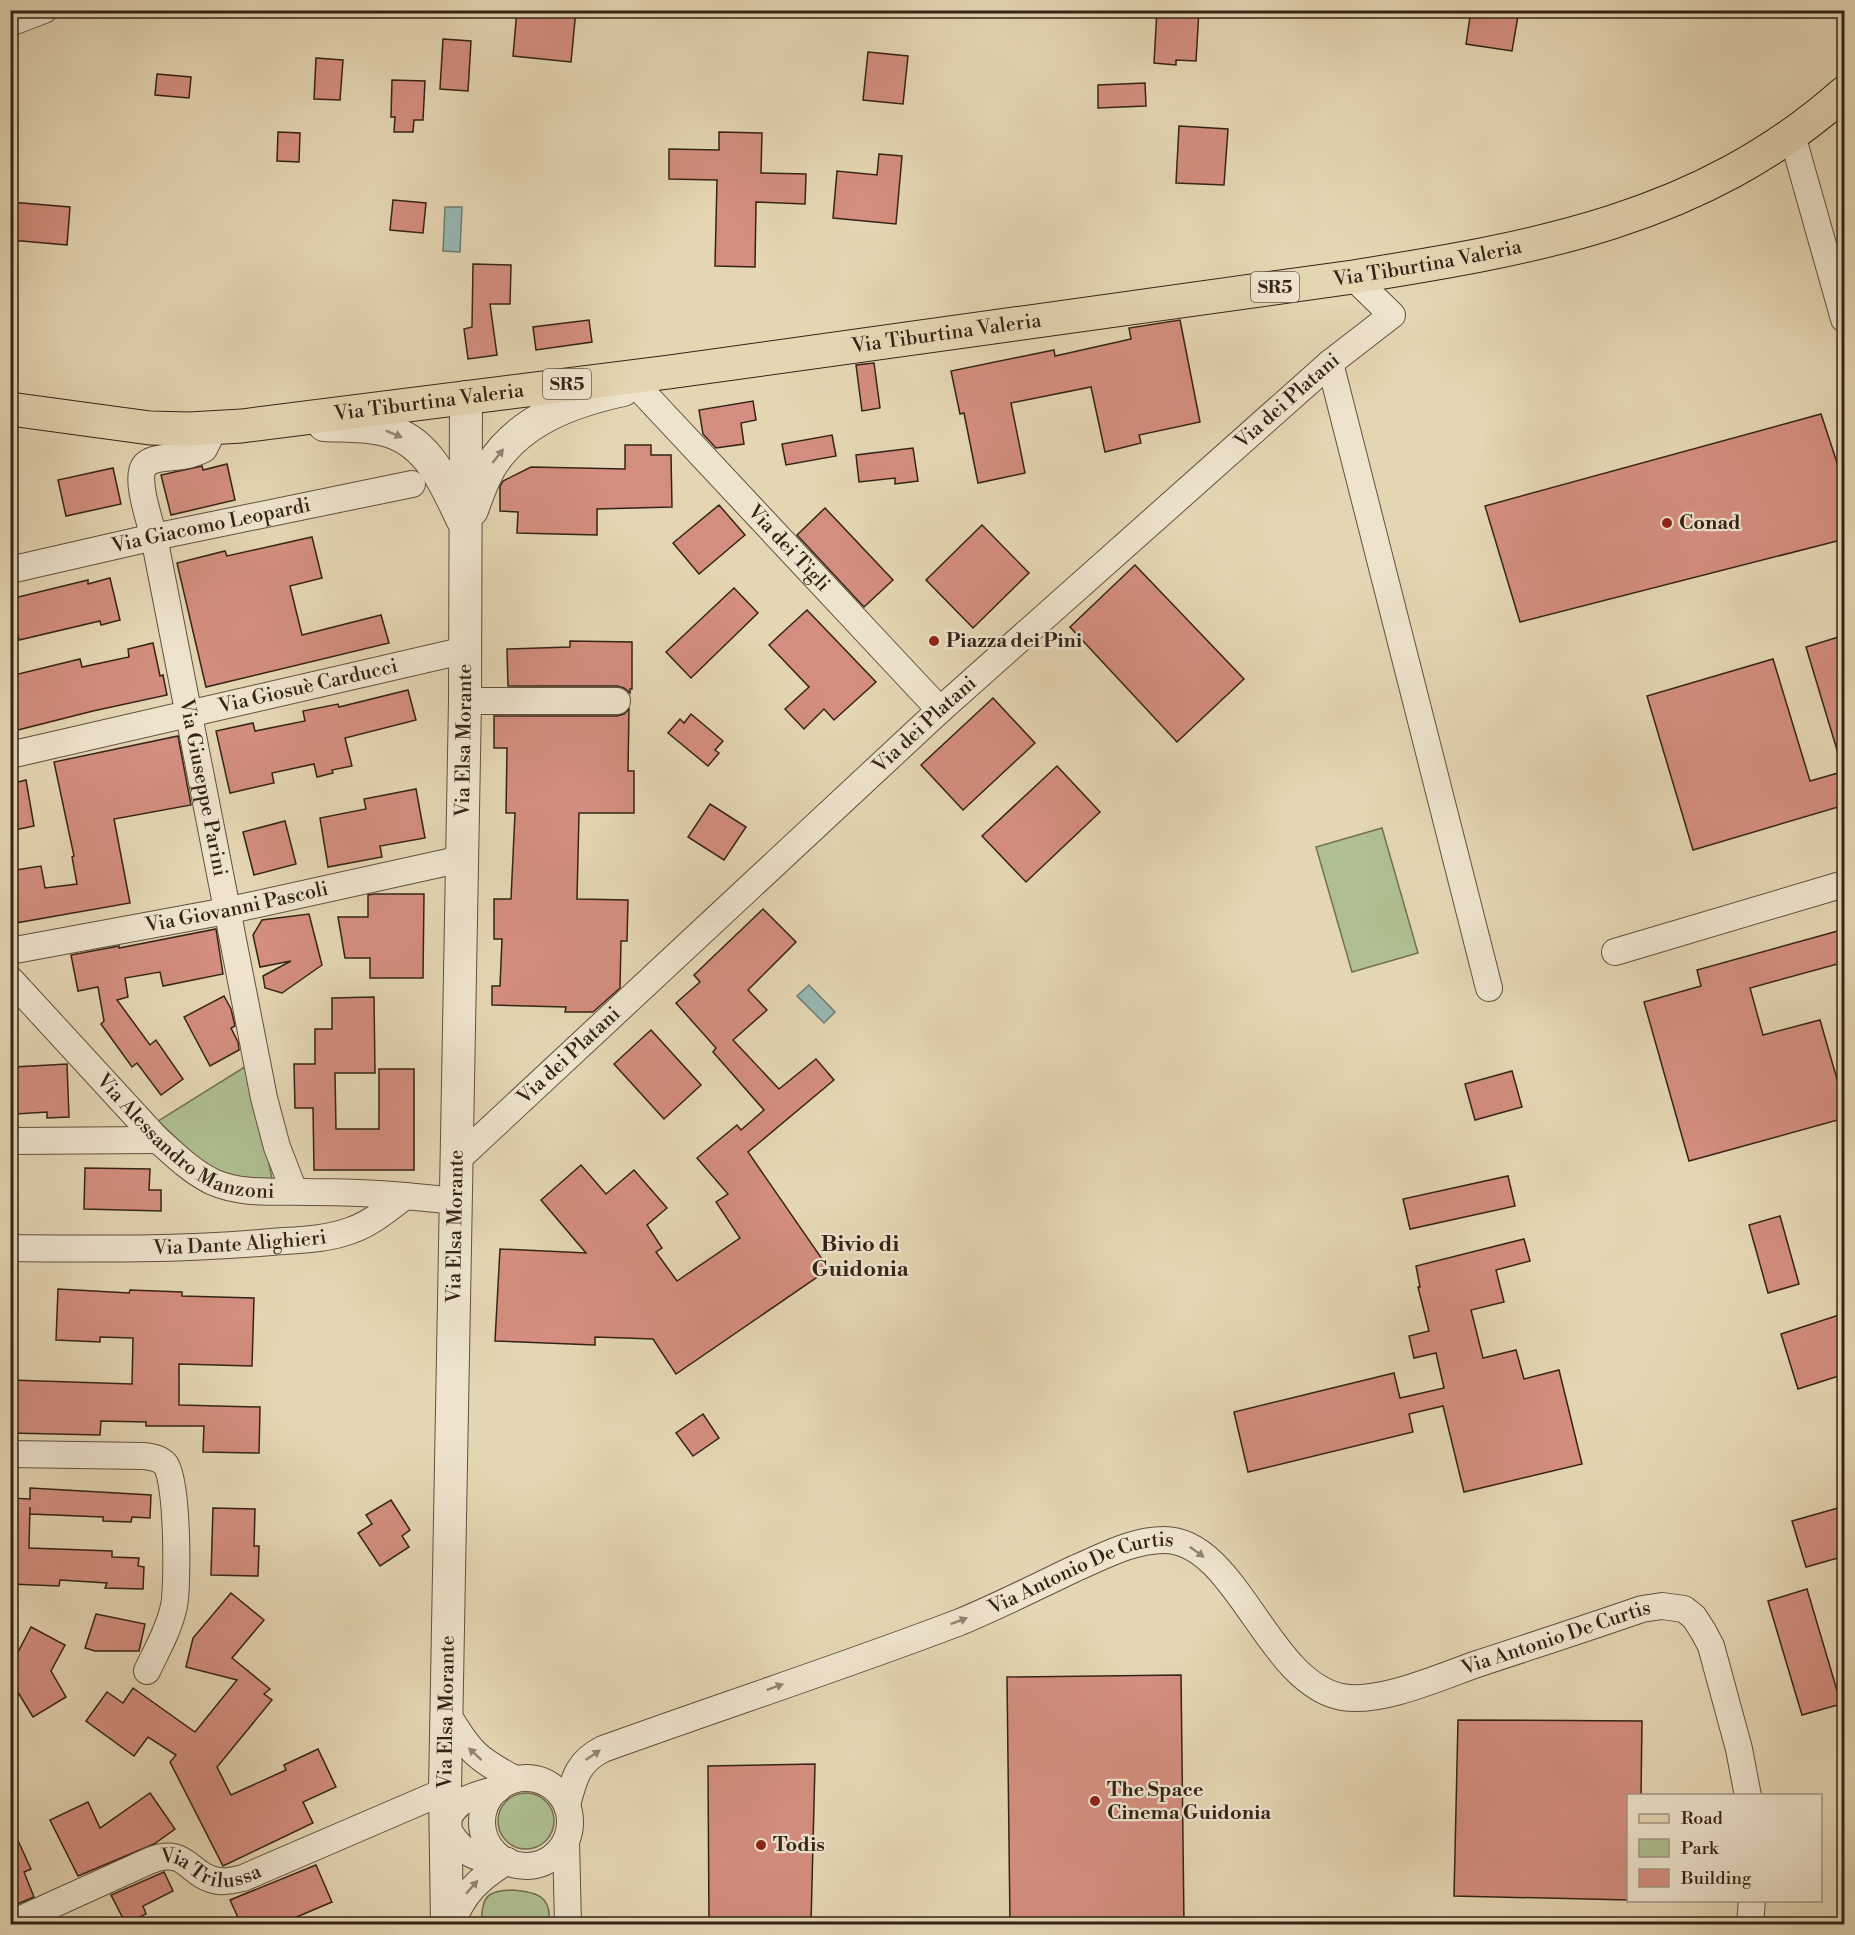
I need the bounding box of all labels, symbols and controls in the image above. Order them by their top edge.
street label: Via Tiburtina Valeria [1331,234,1525,292]
road number: SR5 [1251,272,1299,302]
street label: Via Tiburtina Valeria [849,308,1044,359]
street label: Via dei Platani [1229,347,1345,455]
road number: SR5 [543,369,591,399]
street label: Via Tiburtina Valeria [332,378,526,427]
one-way arrow [386,429,404,439]
one-way arrow [492,448,505,464]
street label: Via Giacomo Leopardi [108,493,313,559]
street label: Via dei Tigli [741,499,836,597]
place label: Conad [1679,511,1741,536]
marker: Conad [1660,516,1674,530]
place label: Piazza dei Pini [946,629,1083,654]
marker: Piazza dei Pini [927,634,941,648]
street label: Via Giosuè Carducci [215,654,401,719]
street label: Via Elsa Morante [450,663,478,818]
street label: Via dei Platani [867,671,982,779]
street label: Via Giuseppe Parini [173,696,233,879]
street label: Via Giovanni Pascoli [142,876,331,938]
street label: Via dei Platani [511,1001,626,1111]
street label: Via Alessandro Manzoni [90,1068,275,1204]
street label: Via Elsa Morante [441,1149,469,1304]
street label: Via Dante Alighieri [152,1225,329,1261]
district label: Bivio di Guidonia [811,1231,910,1283]
street label: Via Antonio De Curtis [984,1527,1175,1621]
one-way arrow [1189,1546,1205,1558]
street label: Via Antonio De Curtis [1457,1595,1652,1681]
one-way arrow [950,1616,968,1626]
street label: Via Elsa Morante [433,1635,460,1790]
one-way arrow [767,1682,785,1692]
one-way arrow [468,1748,483,1761]
one-way arrow [585,1750,601,1761]
place label: The Space Cinema Guidonia [1107,1778,1271,1826]
marker: The Space Cinema Guidonia [1088,1794,1102,1808]
legend [1627,1794,1822,1902]
text: Road [1681,1807,1724,1830]
place label: Todis [773,1833,825,1858]
text: Park [1681,1837,1720,1860]
marker: Todis [754,1838,768,1852]
street label: Via Trilussa [160,1844,266,1894]
text: Building [1680,1867,1752,1890]
one-way arrow [466,1880,479,1895]

